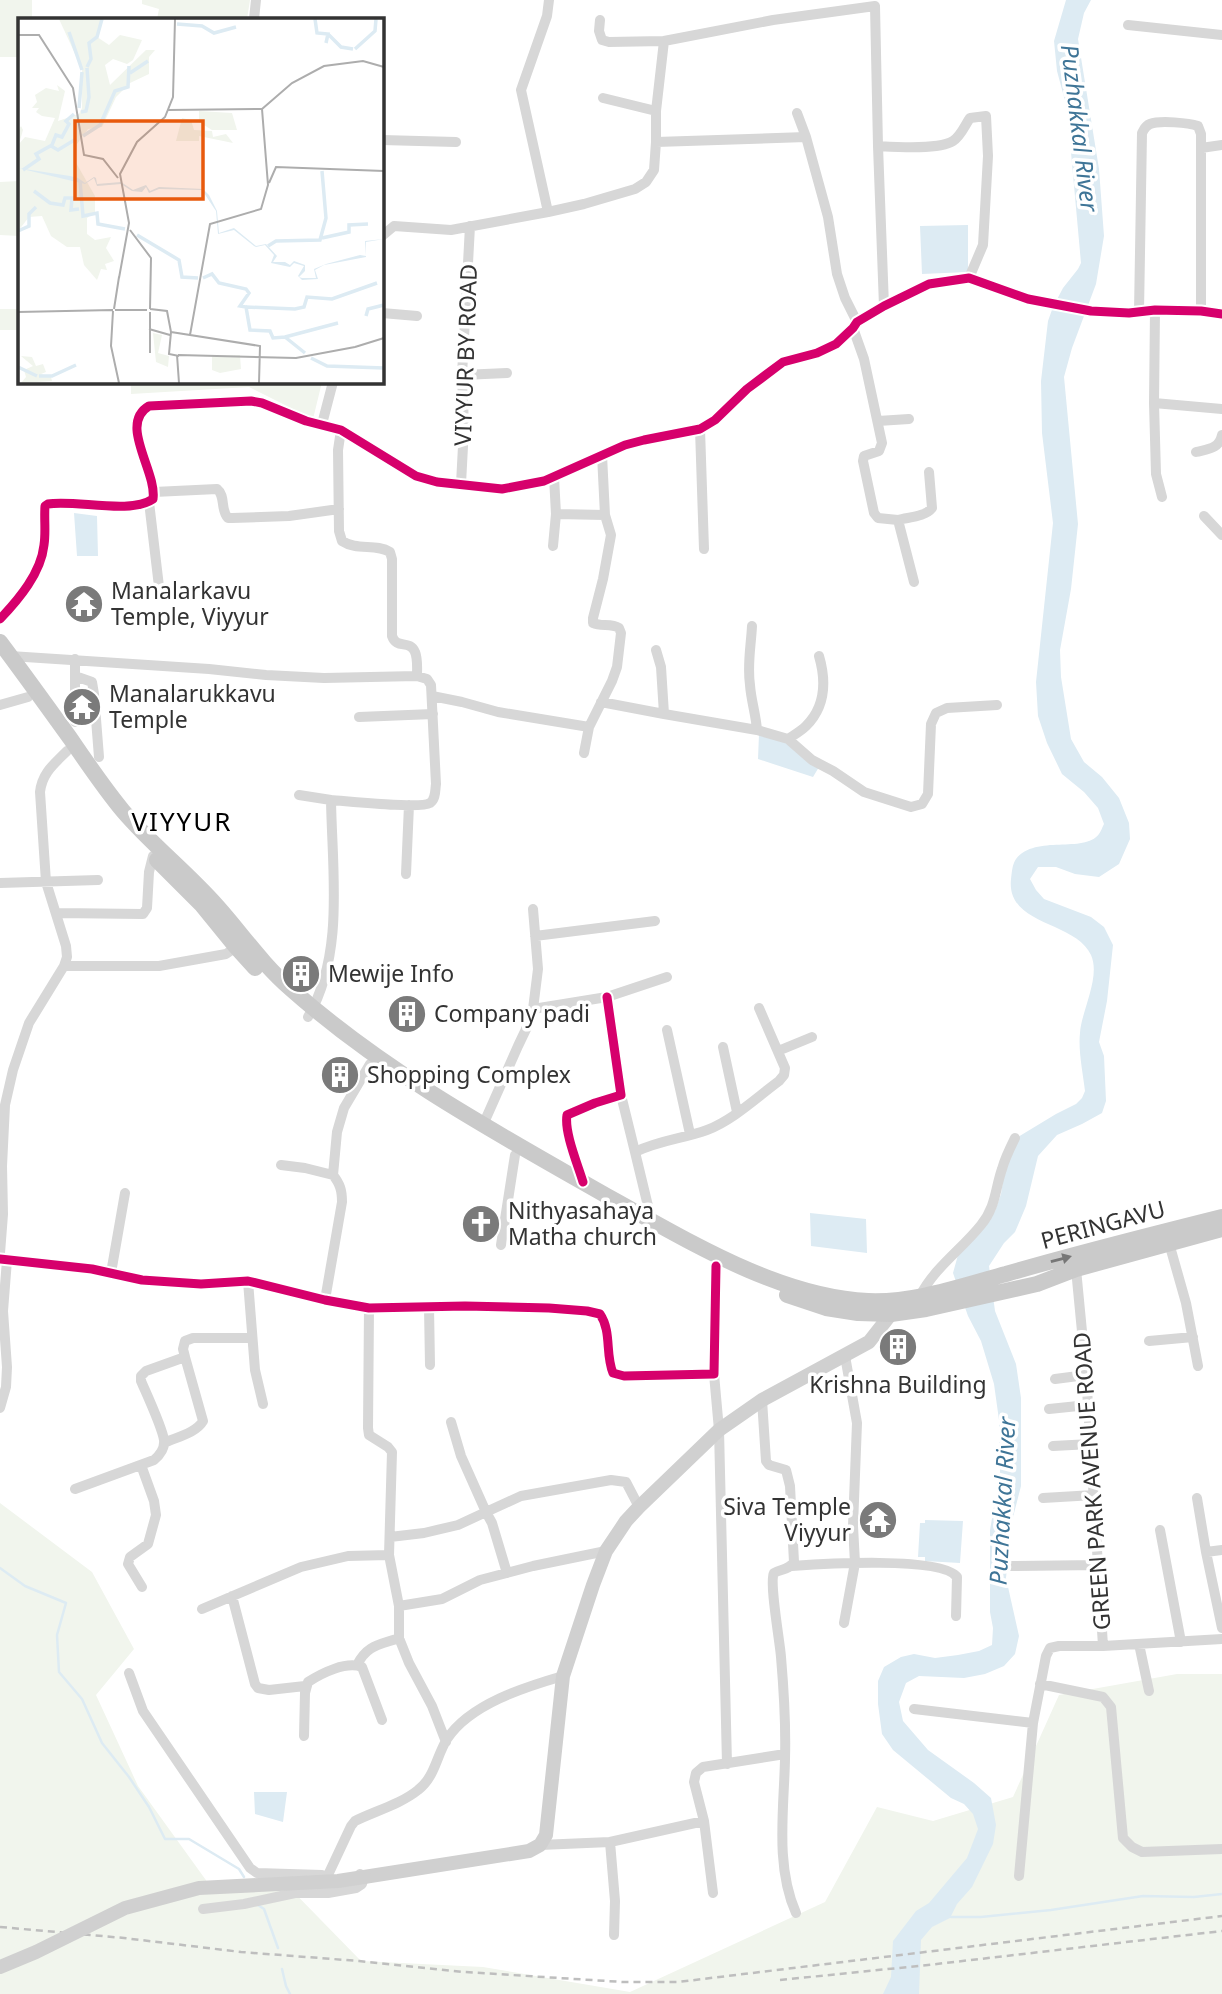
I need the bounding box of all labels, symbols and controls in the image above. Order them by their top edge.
inset map [18,18,383,383]
water label: Puzhakkal River [1054,42,1107,215]
street label: VIYYUR BY ROAD [446,263,484,446]
place label: Manalarkavu Temple, Viyyur [111,574,269,632]
temple icon: Manalarkavu Temple, Viyyur [63,583,105,625]
place label: Manalarukkavu Temple [109,677,276,735]
temple icon: Manalarukkavu Temple [61,686,103,728]
district label: VIYYUR [131,803,233,839]
building icon: Mewije Info [280,953,322,995]
place label: Mewije Info [328,957,454,989]
building icon: Company padi [386,993,428,1035]
place label: Company padi [434,997,590,1029]
building icon: Shopping Complex [319,1054,361,1096]
place label: Shopping Complex [367,1058,571,1090]
street label: PERINGAVU [1037,1192,1168,1256]
place label: Nithyasahaya Matha church [508,1194,657,1252]
church icon: Nithyasahaya Matha church [460,1203,502,1245]
one-way arrow [1050,1253,1072,1264]
building icon: Krishna Building [877,1326,919,1368]
street label: GREEN PARK AVENUE ROAD [1065,1331,1117,1631]
place label: Krishna Building [809,1368,987,1400]
water label: Puzhakkal River [981,1415,1022,1586]
place label: Siva Temple Viyyur [723,1490,851,1548]
temple icon: Siva Temple Viyyur [857,1499,899,1541]

